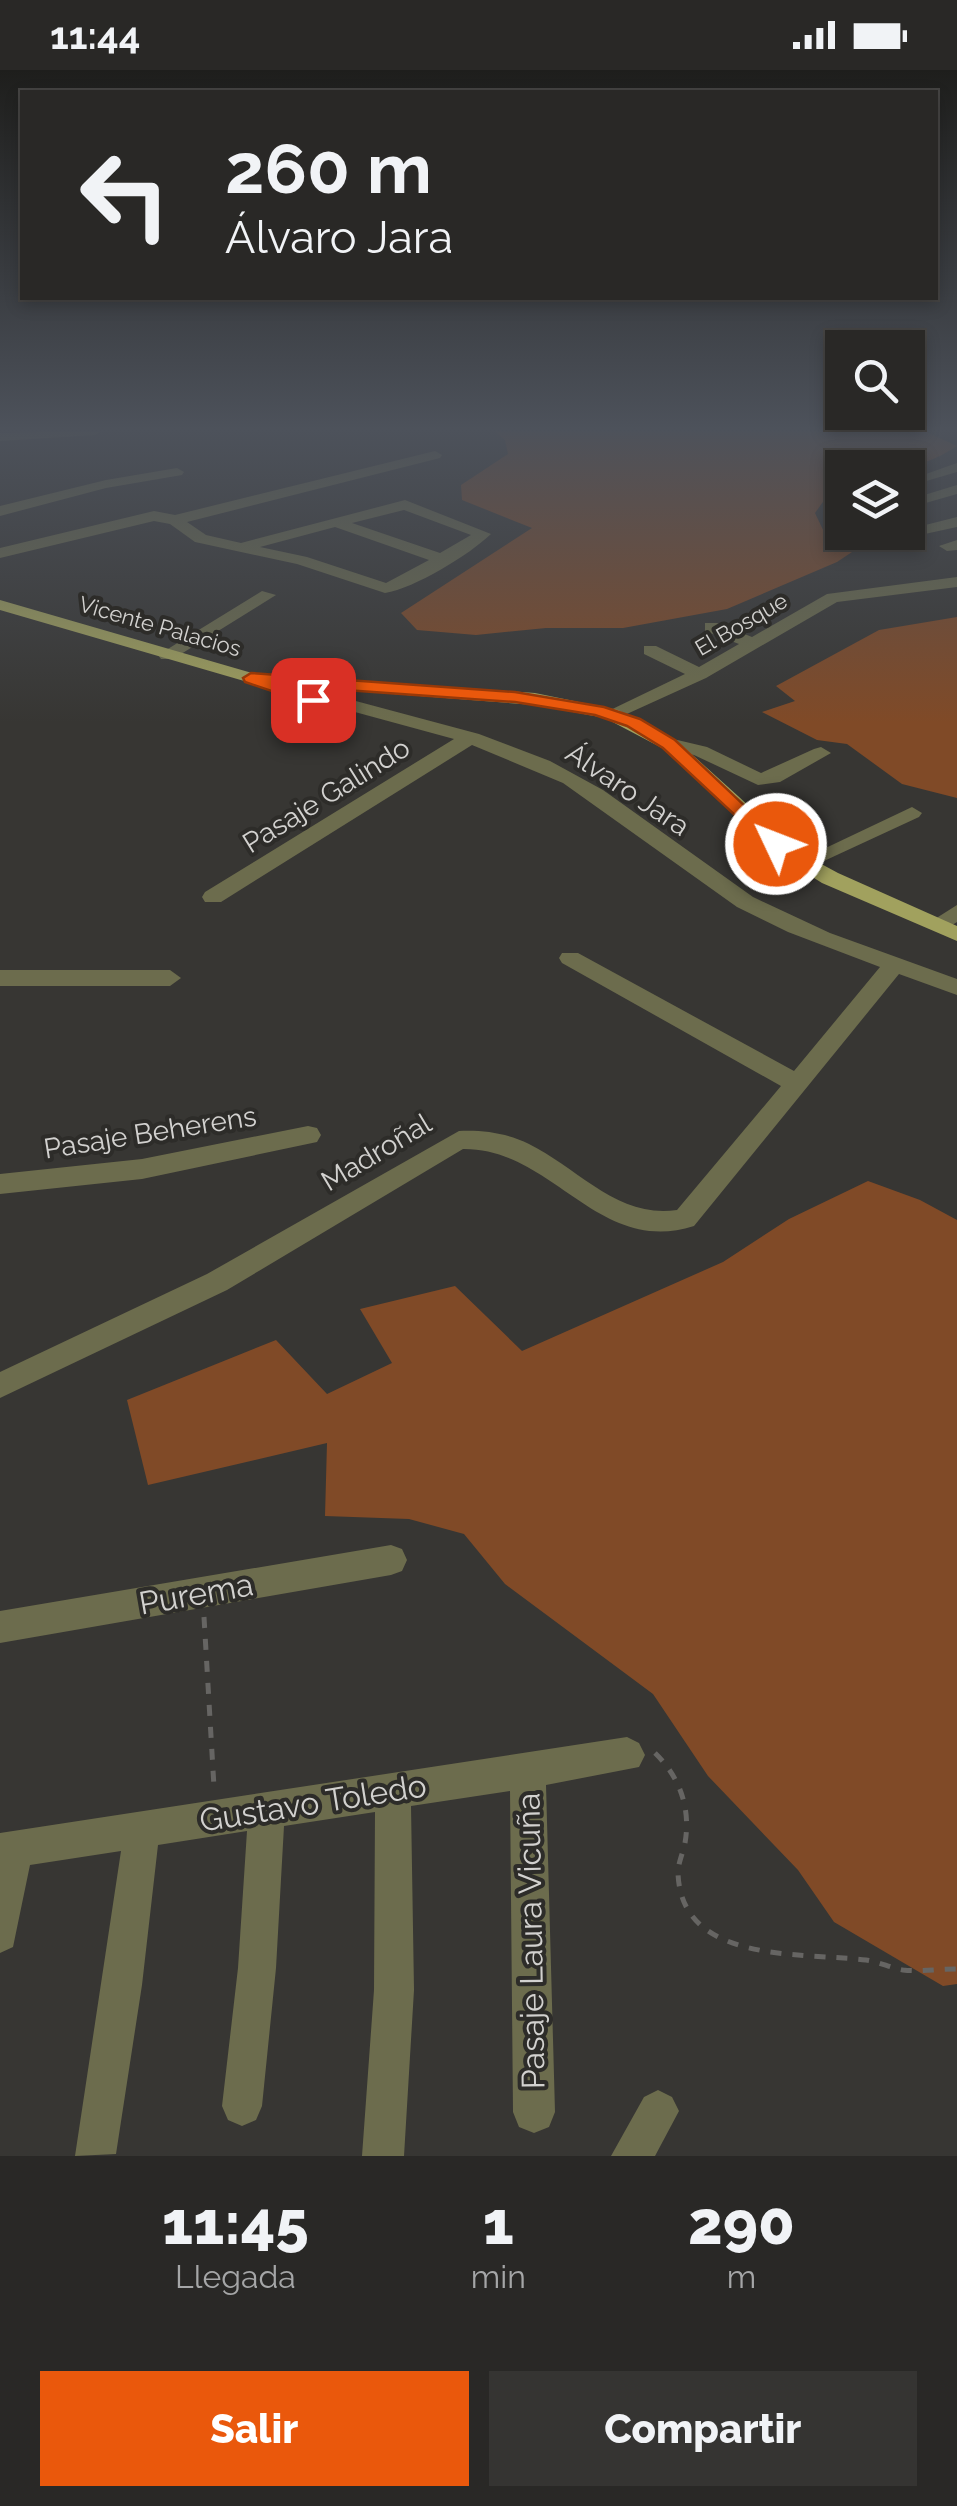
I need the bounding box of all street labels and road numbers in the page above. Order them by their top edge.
street label: El Bosque [690,587,792,661]
street label: Vicente Palacios [76,590,244,662]
street label: Pasaje Galindo [237,731,416,860]
street label: Álvaro Jara [560,736,696,843]
street label: Pasaje Beherens [41,1099,259,1166]
street label: Madroñal [315,1107,438,1198]
street label: Purema [136,1565,256,1622]
street label: Gustavo Toledo [197,1766,429,1839]
street label: Pasaje Laura Vicuña [509,1793,552,2089]

